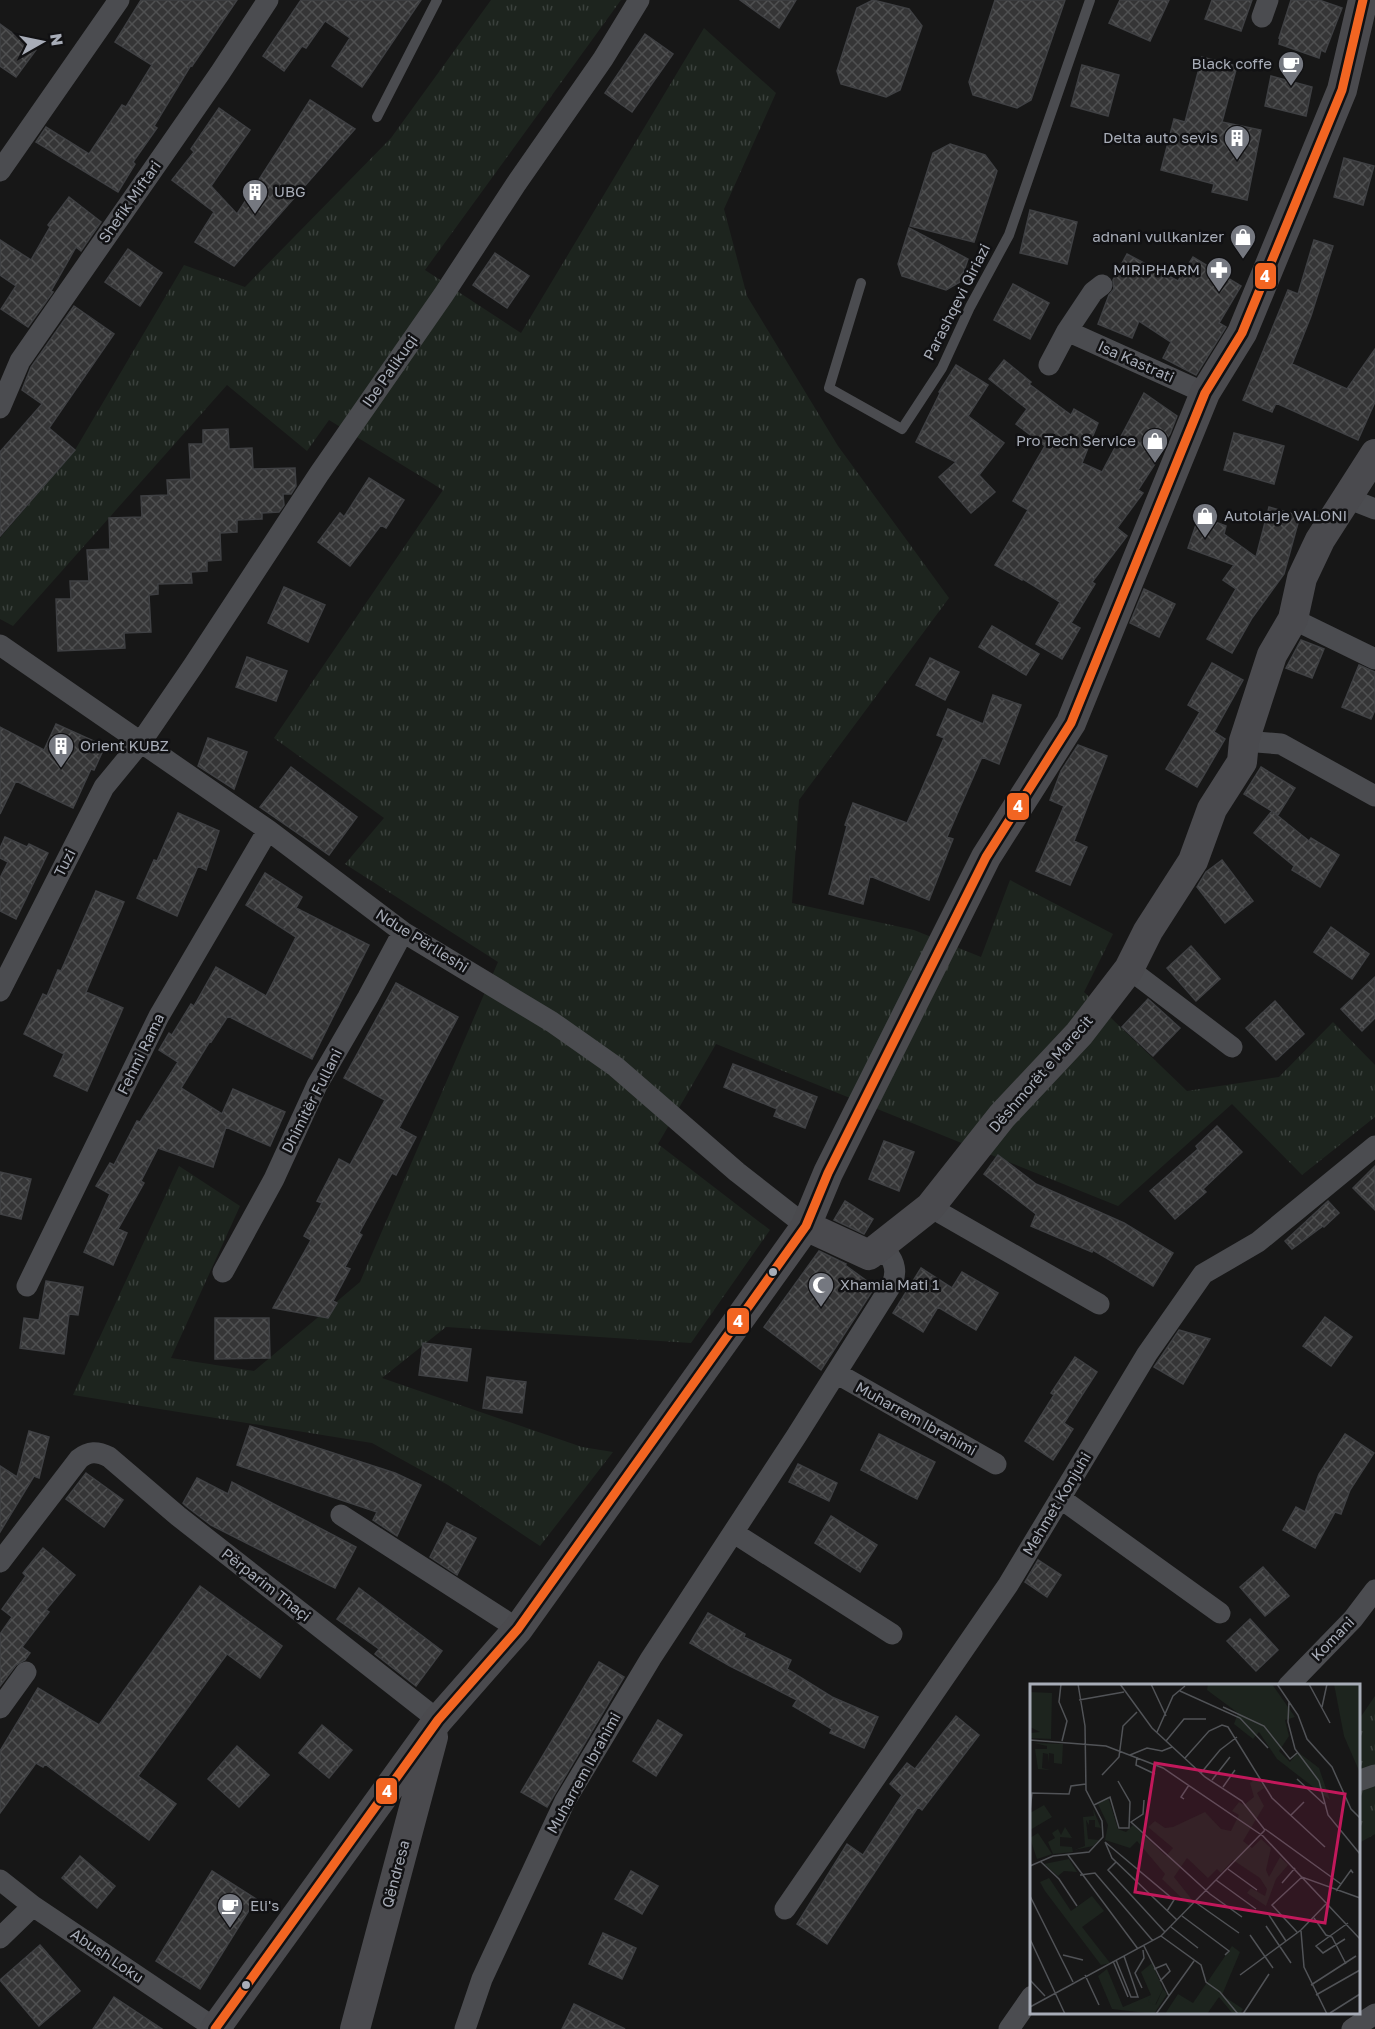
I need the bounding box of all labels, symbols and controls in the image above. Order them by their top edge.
north arrow [12,12,72,72]
text: N [46,32,68,47]
cafe icon: Black coffe [1276,49,1306,87]
place label: Black coffe [1192,54,1272,72]
building icon: Delta auto sevis [1222,123,1252,161]
place label: Delta auto sevis [1103,128,1218,146]
street label: Shefik Miftari [94,157,164,246]
building icon: UBG [240,177,270,215]
place label: UBG [274,182,306,200]
shop icon: adnani vullkanizer [1228,222,1258,260]
place label: adnani vullkanizer [1092,227,1224,245]
street label: Parashqevi Qiriazi [919,240,993,363]
pharmacy icon: MIRIPHARM [1204,255,1234,293]
place label: MIRIPHARM [1113,260,1200,278]
line badge: 4 [1254,262,1277,290]
text: 4 [1260,266,1270,286]
street label: Ibe Palikuqi [358,331,421,410]
street label: Isa Kastrati [1095,336,1177,386]
shop icon: Pro Tech Service [1140,426,1170,464]
place label: Pro Tech Service [1016,431,1136,449]
shop icon: Autolarje VALONI [1190,501,1220,539]
place label: Autolarje VALONI [1224,506,1347,524]
building icon: Orient KUBZ [46,731,76,769]
place label: Orient KUBZ [80,736,169,754]
line badge: 4 [1006,792,1030,821]
text: 4 [1013,796,1023,816]
street label: Tuzi [50,846,79,879]
street label: Ndue Përlleshi [373,905,472,976]
street label: Fehmi Rama [113,1010,167,1097]
street label: Dëshmorët e Marecit [984,1011,1096,1136]
street label: Dhimitër Fullani [277,1045,345,1156]
unlabelled marker [767,1266,779,1278]
mosque icon: Xhamia Mati 1 [806,1270,836,1308]
place label: Xhamia Mati 1 [840,1275,939,1293]
line badge: 4 [726,1307,750,1335]
text: 4 [733,1311,743,1331]
street label: Muharrem Ibrahimi [853,1377,980,1459]
street label: Mehmet Konjuhi [1018,1449,1094,1558]
street label: Përparim Thaçi [219,1544,315,1625]
street label: Komani [1307,1613,1358,1664]
inset map [1030,1684,1360,2014]
street label: Muharrem Ibrahimi [542,1709,624,1836]
line badge: 4 [375,1777,398,1805]
text: 4 [382,1781,392,1801]
street label: Qëndresa [377,1838,413,1909]
cafe icon: Eli's [215,1891,245,1929]
place label: Eli's [250,1896,279,1914]
street label: Abush Loku [68,1924,148,1986]
unlabelled marker [240,1979,252,1991]

